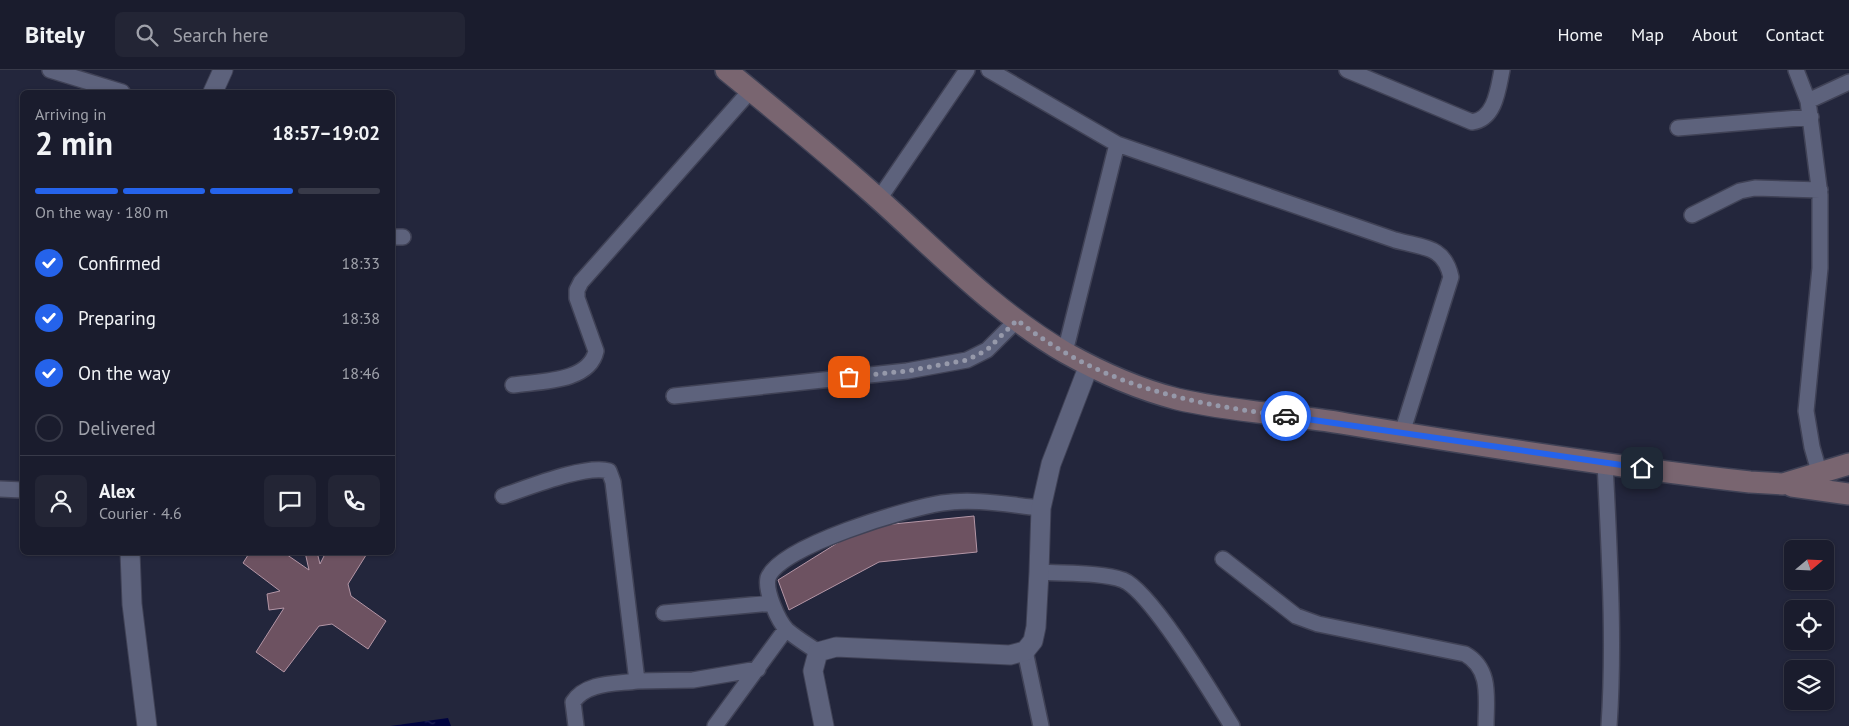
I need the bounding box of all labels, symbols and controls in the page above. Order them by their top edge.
search box [115,12,465,57]
text: Bitely [25,19,85,50]
icon: search [133,21,161,49]
text: Search here [173,23,268,47]
text: Home [1557,23,1603,46]
text: Map [1631,23,1664,46]
text: About [1692,23,1738,46]
text: Contact [1766,23,1824,46]
text: Arriving in [35,104,106,124]
text: 18:57–19:02 [272,121,380,145]
text: 2 min [35,122,113,164]
text: On the way · 180 m [35,202,168,222]
icon: check [35,249,63,277]
text: Confirmed [78,251,161,275]
text: 18:33 [342,253,380,273]
icon: check [35,304,63,332]
text: Preparing [78,306,156,330]
text: 18:38 [342,308,380,328]
pin [828,356,870,398]
icon: check [35,359,63,387]
text: On the way [78,361,170,385]
text: 18:46 [342,363,380,383]
icon: bag [835,363,863,391]
courier [1261,391,1311,441]
icon: car [1272,402,1300,430]
text: Delivered [78,416,156,440]
pin [1621,447,1663,489]
icon: home [1628,454,1656,482]
button: person [35,475,87,527]
button: chat [264,475,316,527]
button: phone [328,475,380,527]
text: Alex [99,479,135,503]
text: Courier · 4.6 [99,503,182,523]
north arrow [1784,540,1834,590]
map controls [1784,540,1834,710]
button: locate [1784,600,1834,650]
button: layers [1784,660,1834,710]

